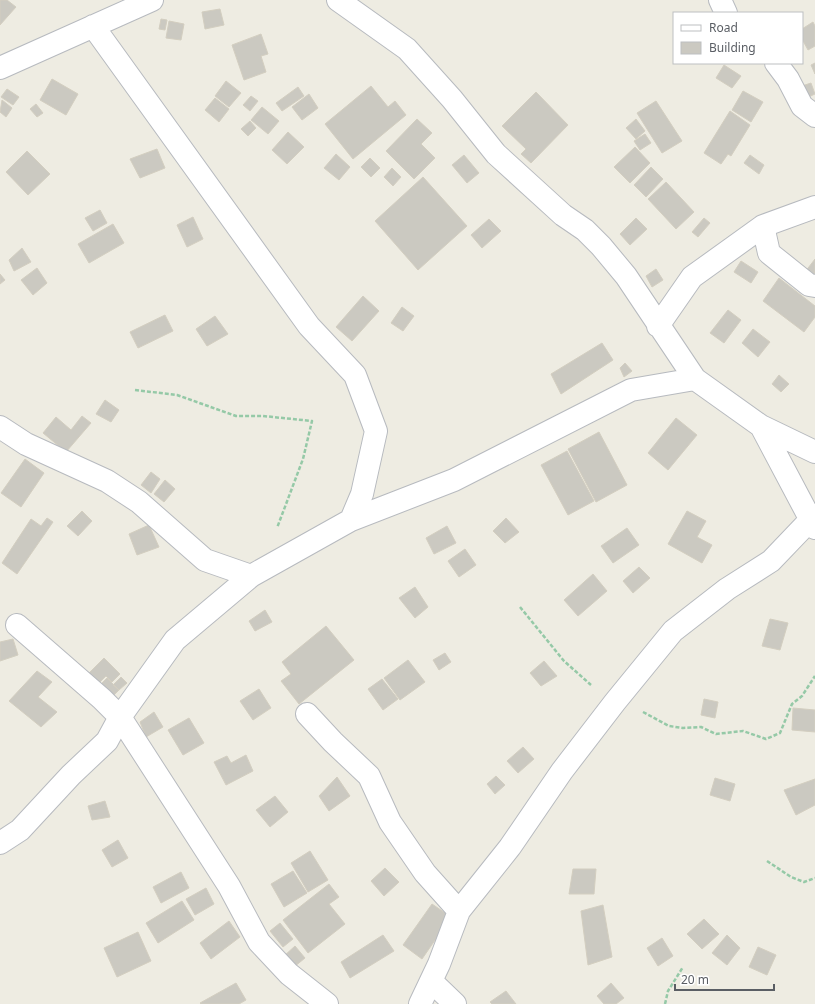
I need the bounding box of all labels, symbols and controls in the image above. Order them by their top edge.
legend [673,12,803,64]
text: Road [709,19,738,36]
text: Building [709,39,756,56]
scale bar [675,966,774,992]
text: 20 m [681,971,709,988]

